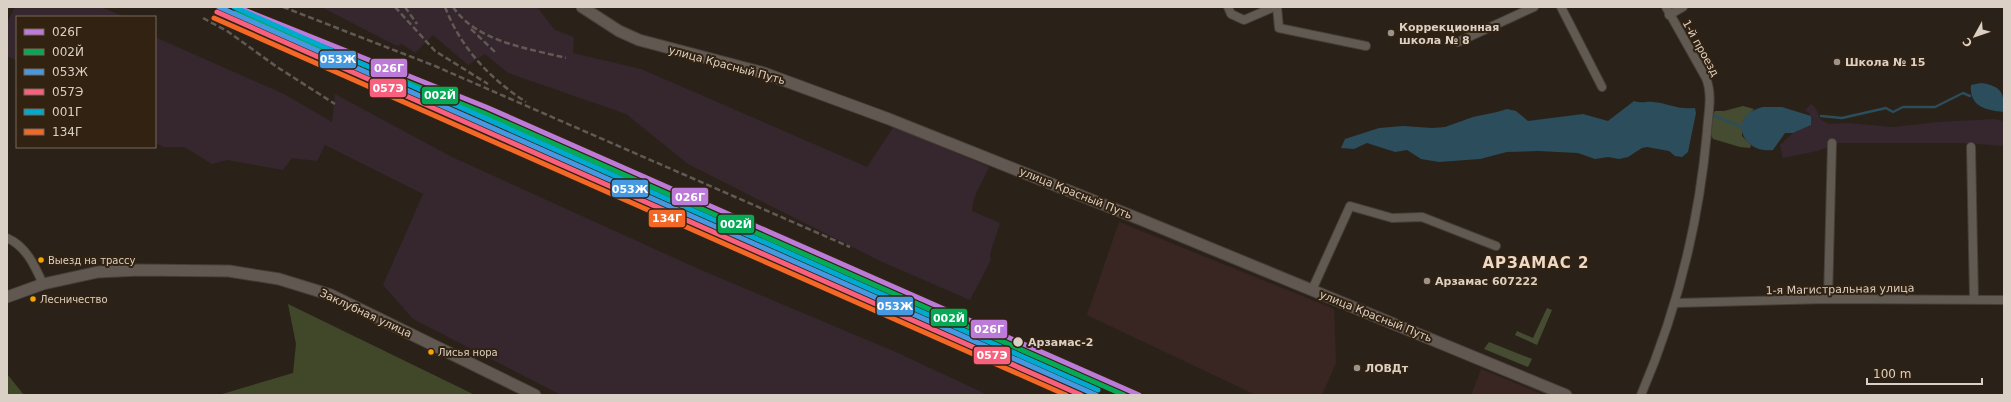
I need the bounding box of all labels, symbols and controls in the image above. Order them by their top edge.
legend [16,16,156,148]
north arrow [1955,16,1995,56]
street label: 1-й проезд [1680,18,1722,79]
place label: Коррекционная школа № 8 [1399,21,1499,47]
text: 026Г [52,25,82,39]
marker: Коррекционная школа № 8 [1386,28,1396,38]
text: С [1960,35,1975,49]
text: 002Й [52,44,84,59]
street label: улица Красный Путь [667,44,787,87]
line badge: 053Ж [319,50,357,69]
text: 053Ж [320,53,357,66]
place label: Школа № 15 [1845,56,1925,69]
marker: Школа № 15 [1832,57,1842,67]
line badge: 026Г [370,58,408,78]
text: 026Г [374,62,404,75]
text: 053Ж [52,65,88,79]
line badge: 057Э [369,78,407,98]
text: 057Э [372,82,404,95]
text: 057Э [52,85,83,99]
line badge: 002Й [421,86,459,105]
text: 002Й [424,89,456,102]
text: 001Г [52,105,82,119]
text: 134Г [52,125,82,139]
street label: улица Красный Путь [1018,165,1134,222]
line badge: 053Ж [611,179,649,198]
text: 053Ж [612,183,649,196]
line badge: 026Г [671,187,709,206]
text: 026Г [675,191,705,204]
line badge: 134Г [648,209,686,228]
text: 134Г [652,212,682,225]
line badge: 002Й [717,214,755,234]
text: 002Й [720,218,752,231]
district label: АРЗАМАС 2 [1482,254,1590,272]
marker: Выезд на трассу [36,255,46,265]
place label: Выезд на трассу [48,255,135,266]
place label: Арзамас 607222 [1435,275,1538,288]
marker: Арзамас 607222 [1422,276,1432,286]
street label: 1-я Магистральная улица [1765,282,1915,297]
street label: Заклубная улица [318,286,414,340]
street label: улица Красный Путь [1318,288,1434,345]
marker: Лесничество [28,294,38,304]
place label: Лесничество [40,294,108,305]
line badge: 053Ж [876,296,914,316]
text: 053Ж [877,300,914,313]
line badge: 002Й [930,308,968,327]
text: 002Й [933,312,965,325]
line badge: 026Г [970,319,1008,339]
text: 026Г [974,323,1004,336]
marker: Арзамас-2 [1011,335,1025,349]
place label: Арзамас-2 [1028,336,1093,349]
line badge: 057Э [973,346,1011,365]
marker: Лисья нора [426,347,436,357]
place label: Лисья нора [438,347,498,358]
text: 057Э [976,349,1008,362]
scale bar [1867,360,1982,386]
place label: ЛОВДт [1365,362,1409,375]
marker: ЛОВДт [1352,363,1362,373]
text: 100 m [1873,367,1911,381]

